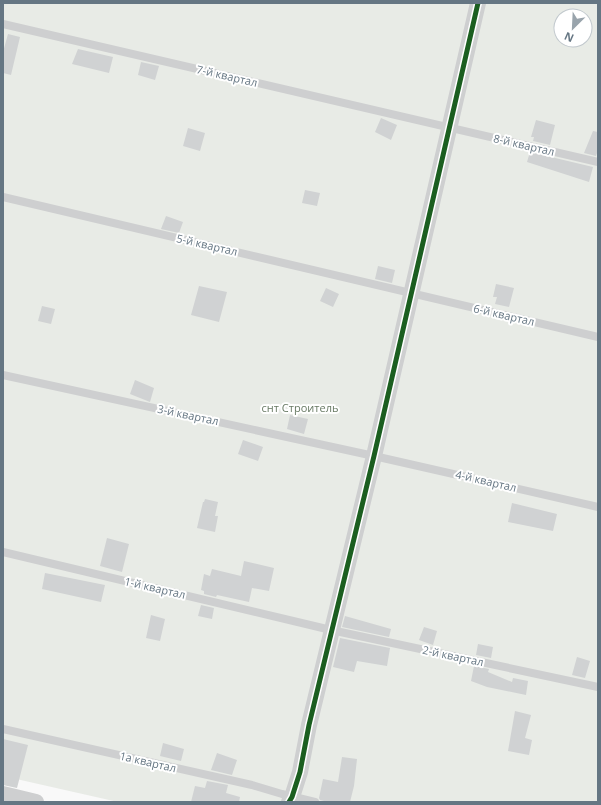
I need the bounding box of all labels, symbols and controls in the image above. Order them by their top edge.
north arrow [553,8,593,48]
text: N [562,29,576,46]
street label: 7-й квартал [195,61,259,90]
street label: 8-й квартал [492,130,556,159]
street label: 5-й квартал [175,230,239,259]
street label: 6-й квартал [472,300,536,329]
park label: снт Строитель [262,400,338,415]
street label: 3-й квартал [156,401,220,428]
street label: 4-й квартал [454,466,518,495]
street label: 1-й квартал [123,573,187,602]
street label: 2-й квартал [421,642,485,669]
street label: 1а квартал [118,748,178,775]

